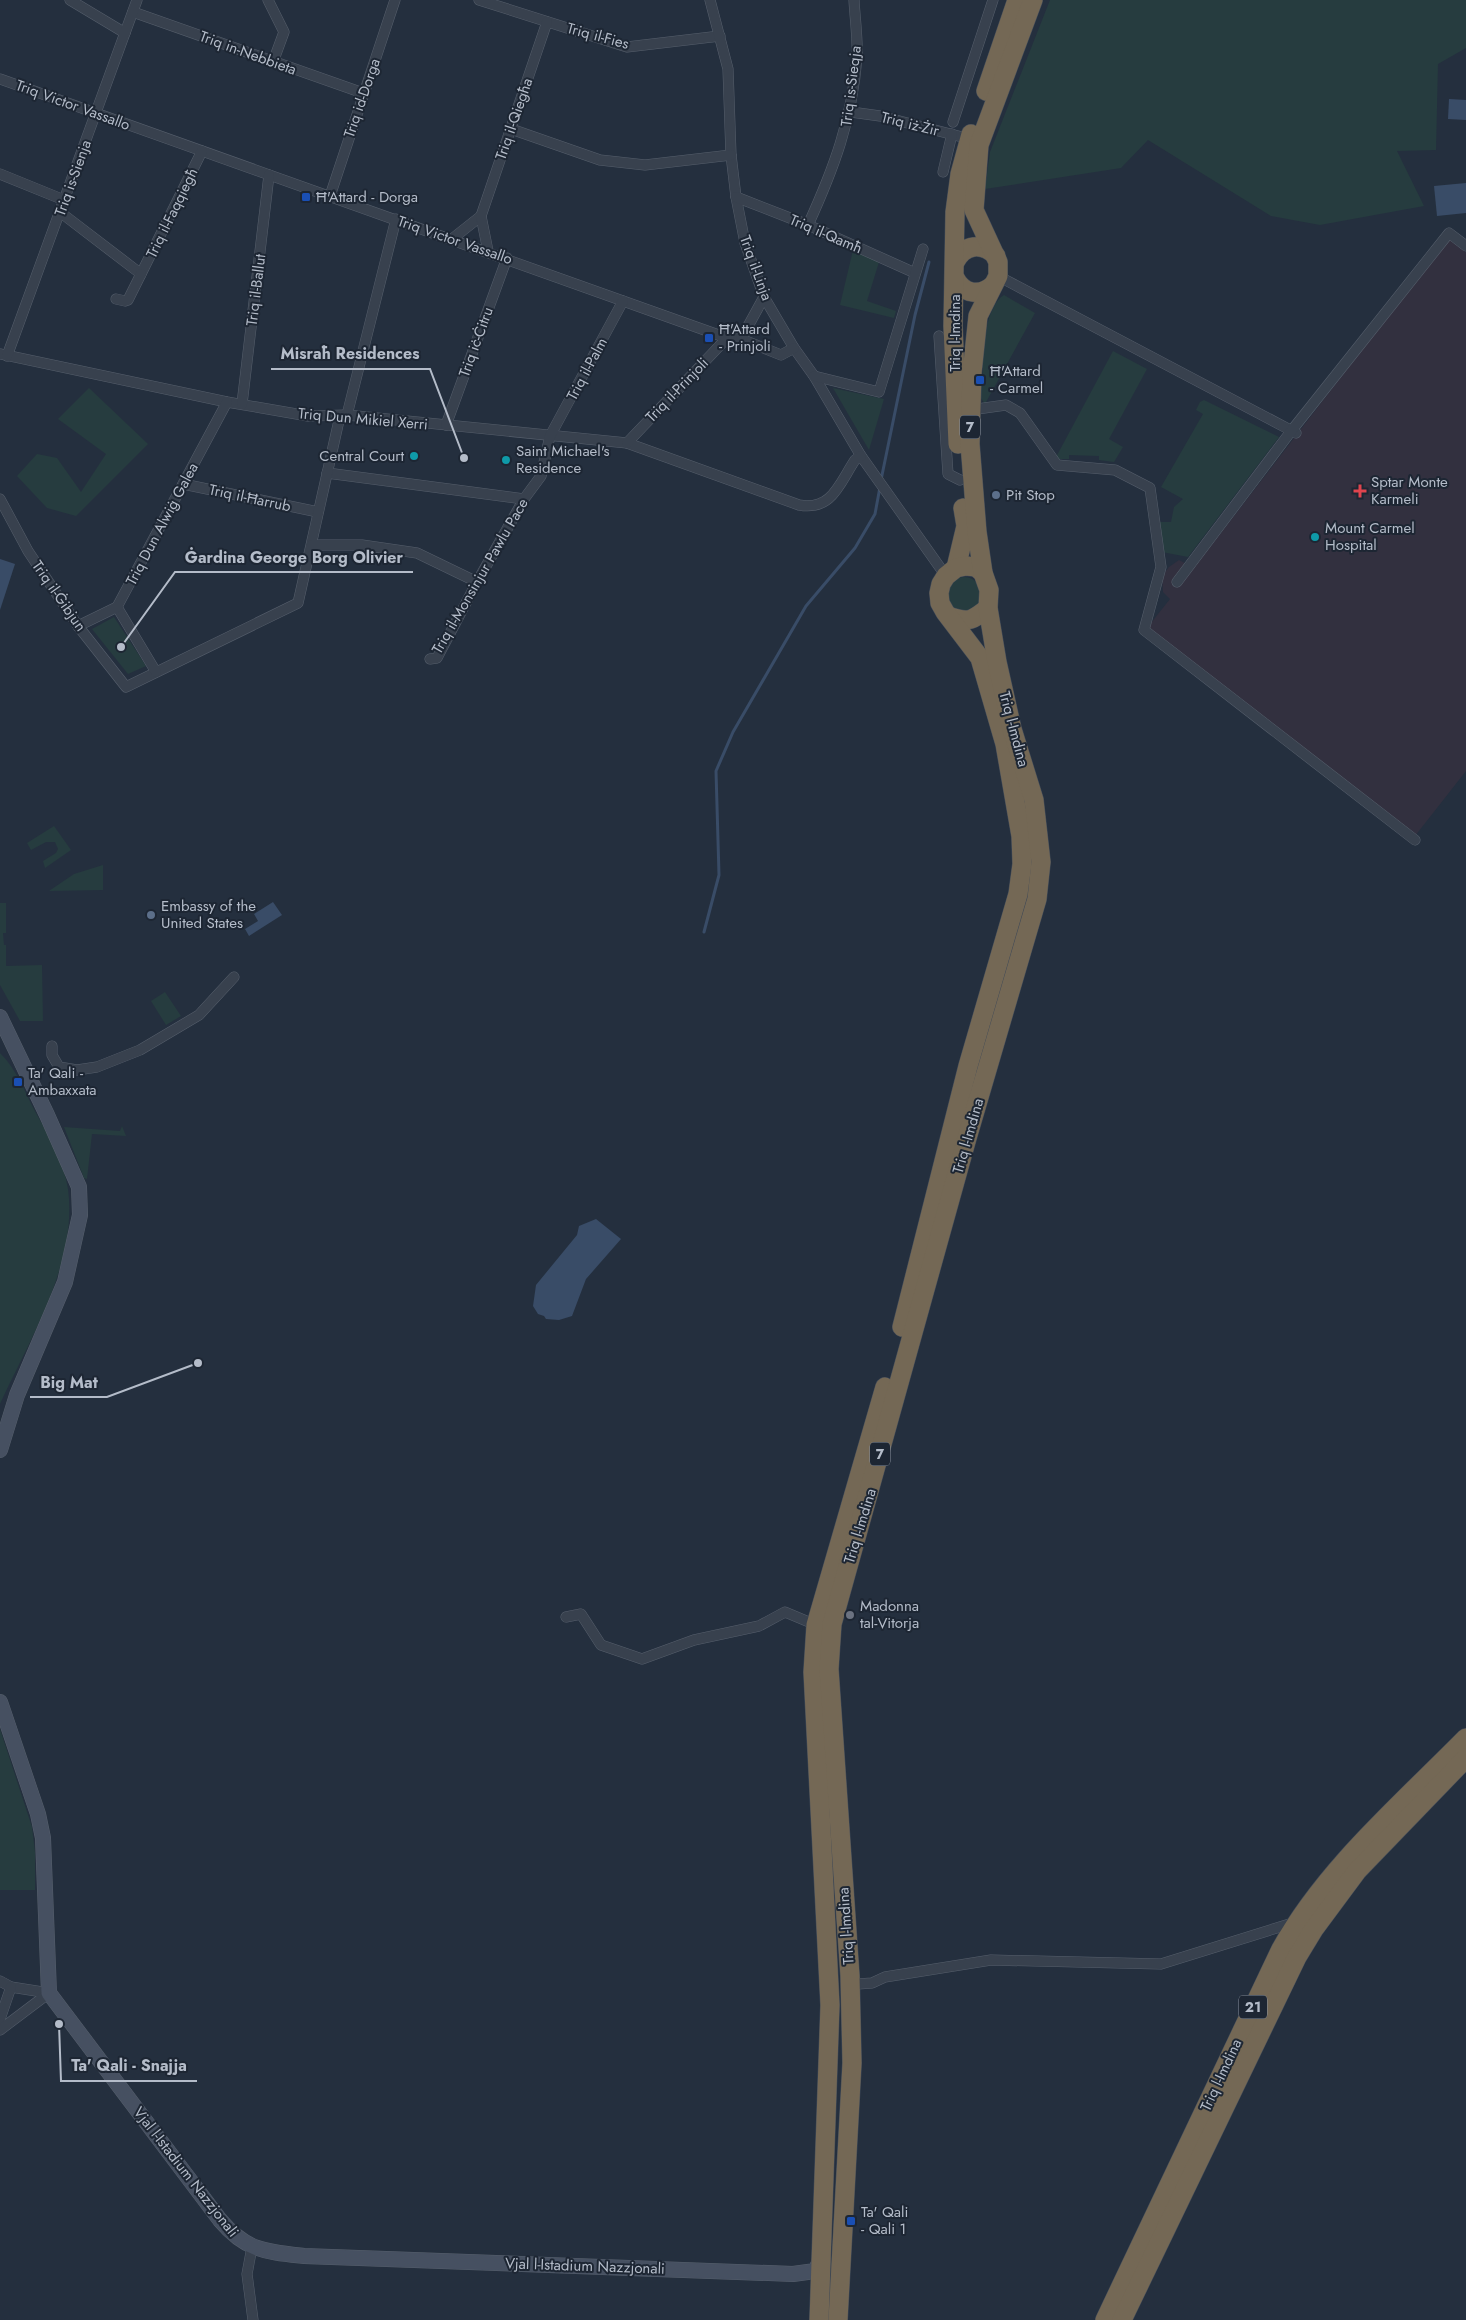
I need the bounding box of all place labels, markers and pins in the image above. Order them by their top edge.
place label: Ħ'Attard - Dorga [316,186,418,208]
marker: Ħ'Attard - Dorga [300,191,312,203]
place label: Ħ'Attard - Prinjoli [719,318,771,357]
marker: Ħ'Attard - Prinjoli [703,332,715,344]
callout: Misraħ Residences [271,338,430,369]
place label: Ħ'Attard - Carmel [990,360,1043,399]
marker: Ħ'Attard - Carmel [974,374,986,386]
place label: Saint Michael's Residence [516,440,610,479]
place label: Central Court [319,445,404,467]
marker: Central Court [408,450,420,462]
marker: Saint Michael's Residence [500,454,512,466]
place label: Sptar Monte Karmeli [1371,471,1448,510]
place label: Pit Stop [1006,484,1055,506]
marker: Sptar Monte Karmeli [1353,484,1367,498]
marker: Pit Stop [990,489,1002,501]
place label: Mount Carmel Hospital [1325,517,1415,556]
marker: Mount Carmel Hospital [1309,531,1321,543]
callout: Ġardina George Borg Olivier [175,541,413,572]
place label: Embassy of the United States [161,895,256,934]
marker: Embassy of the United States [145,909,157,921]
place label: Ta' Qali - Ambaxxata [28,1062,96,1101]
marker: Ta' Qali - Ambaxxata [12,1076,24,1088]
callout: Big Mat [30,1366,107,1397]
place label: Madonna tal-Vitorja [860,1595,919,1634]
marker: Madonna tal-Vitorja [844,1609,856,1621]
callout: Ta' Qali - Snajja [61,2050,197,2081]
place label: Ta' Qali - Qali 1 [861,2201,908,2240]
marker: Ta' Qali - Qali 1 [845,2215,857,2227]

